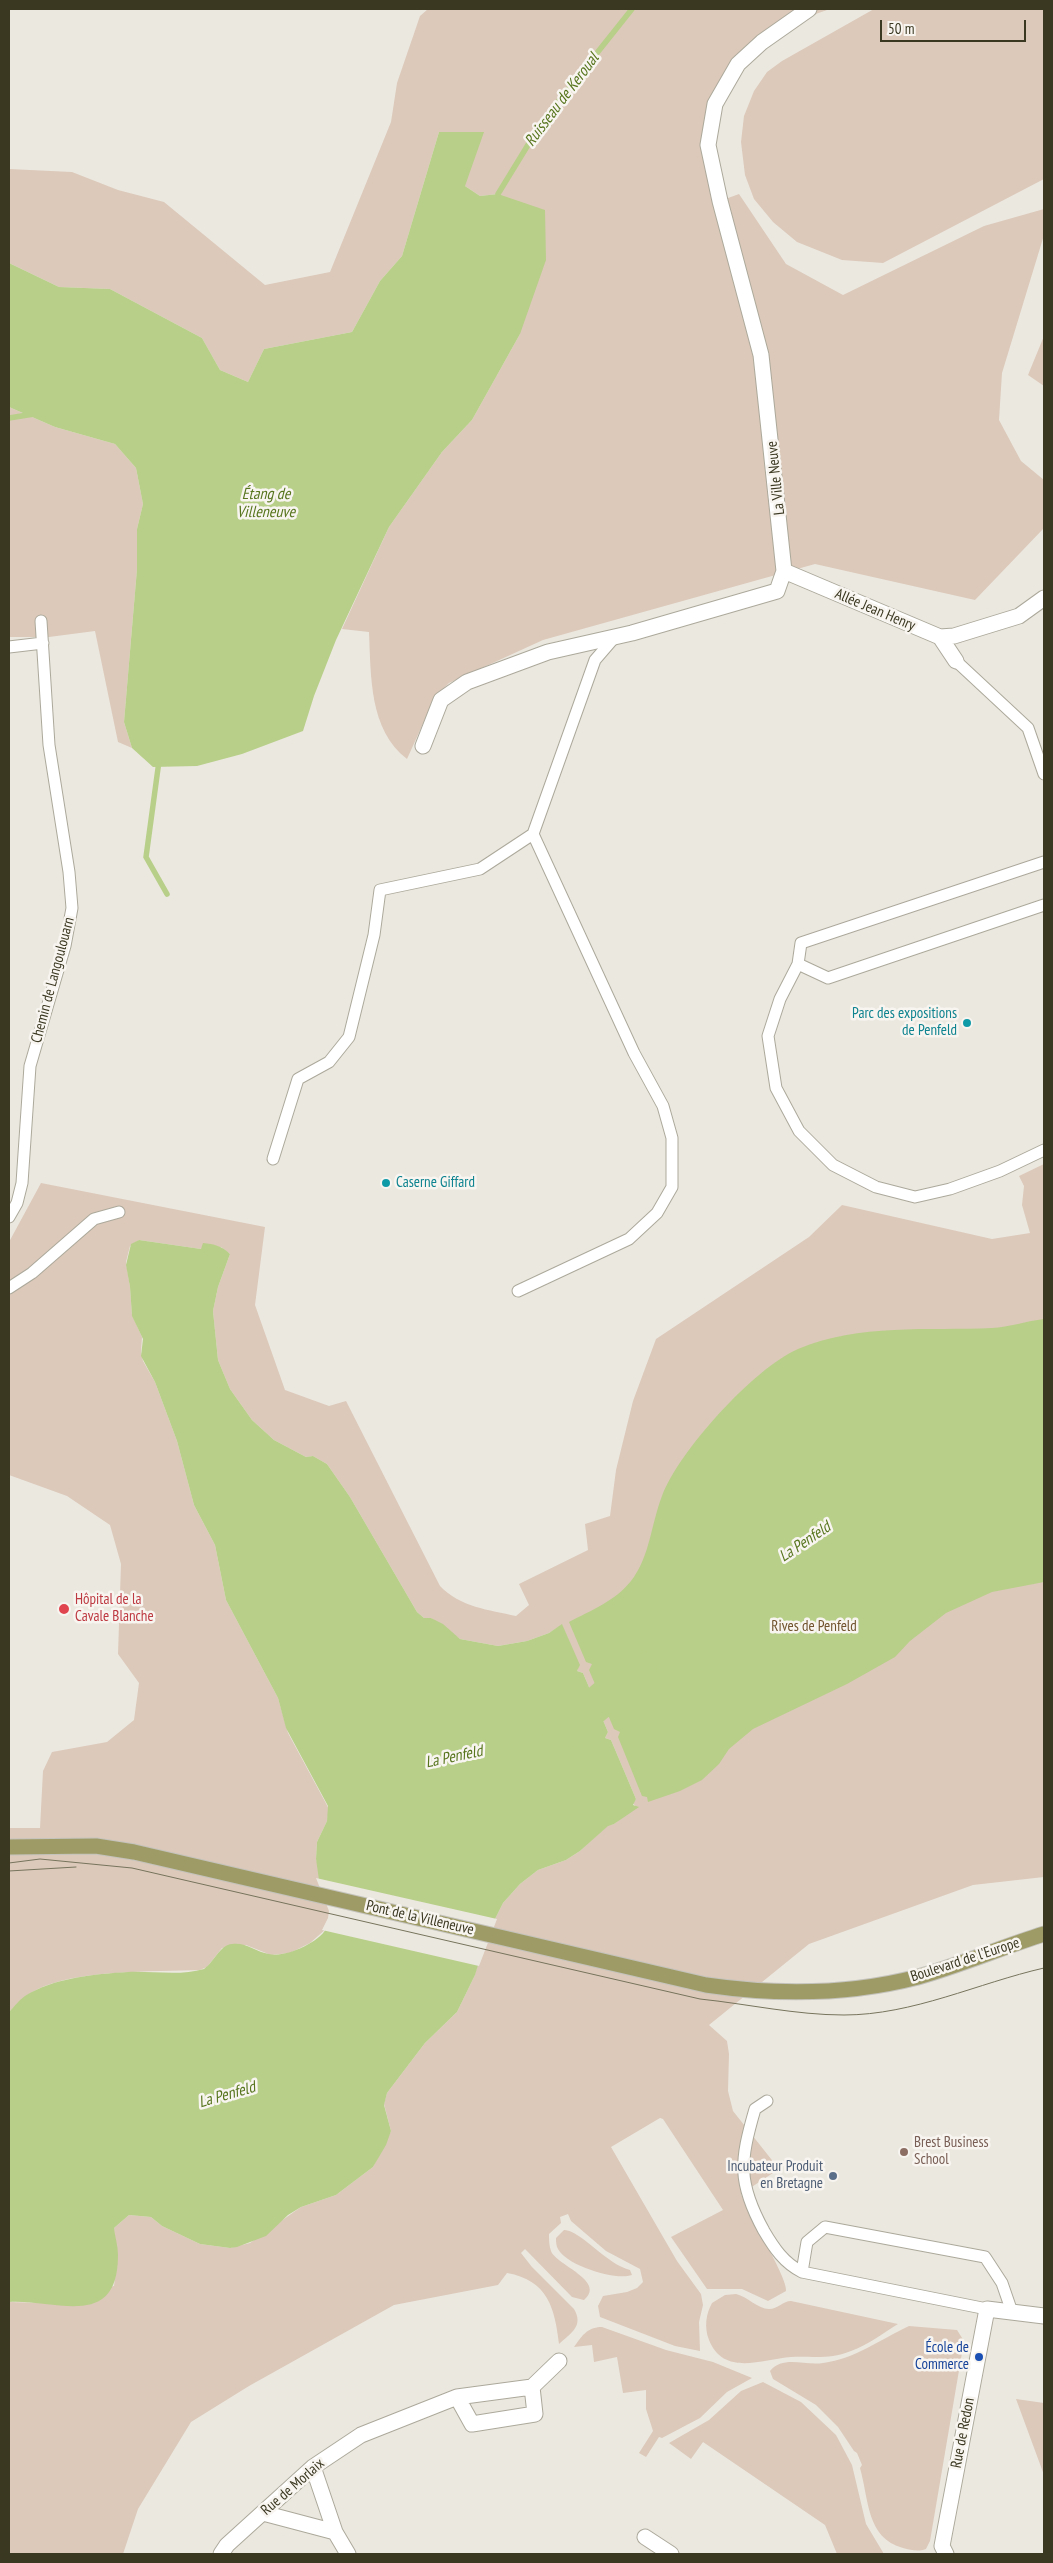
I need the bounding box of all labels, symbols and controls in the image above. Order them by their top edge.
scale bar [883,10,1029,42]
text: 50 m [888,19,914,38]
water label: Ruisseau de Keroual [521,50,603,150]
street label: La Ville Neuve [763,440,789,516]
water label: Étang de Villeneuve [237,484,295,522]
street label: Allée Jean Henry [832,585,918,635]
street label: Chemin de Langoulouarn [28,915,78,1045]
place label: Parc des expositions de Penfeld [852,1005,957,1040]
marker: Parc des expositions de Penfeld [961,1017,973,1029]
place label: Caserne Giffard [396,1174,475,1192]
marker: Caserne Giffard [380,1177,392,1189]
water label: La Penfeld [776,1518,834,1566]
place label: Hôpital de la Cavale Blanche [75,1591,154,1626]
marker: Hôpital de la Cavale Blanche [57,1602,71,1616]
park label: Rives de Penfeld [771,1618,857,1636]
water label: La Penfeld [424,1742,484,1772]
street label: Pont de la Villeneuve [364,1897,476,1939]
street label: Boulevard de l'Europe [908,1934,1022,1986]
water label: La Penfeld [197,2078,257,2112]
place label: Brest Business School [914,2134,989,2169]
marker: Brest Business School [898,2146,910,2158]
place label: Incubateur Produit en Bretagne [727,2158,823,2193]
marker: Incubateur Produit en Bretagne [827,2170,839,2182]
place label: École de Commerce [915,2339,969,2374]
marker: École de Commerce [973,2351,985,2363]
street label: Rue de Redon [947,2396,979,2470]
street label: Rue de Morlaix [258,2455,328,2519]

